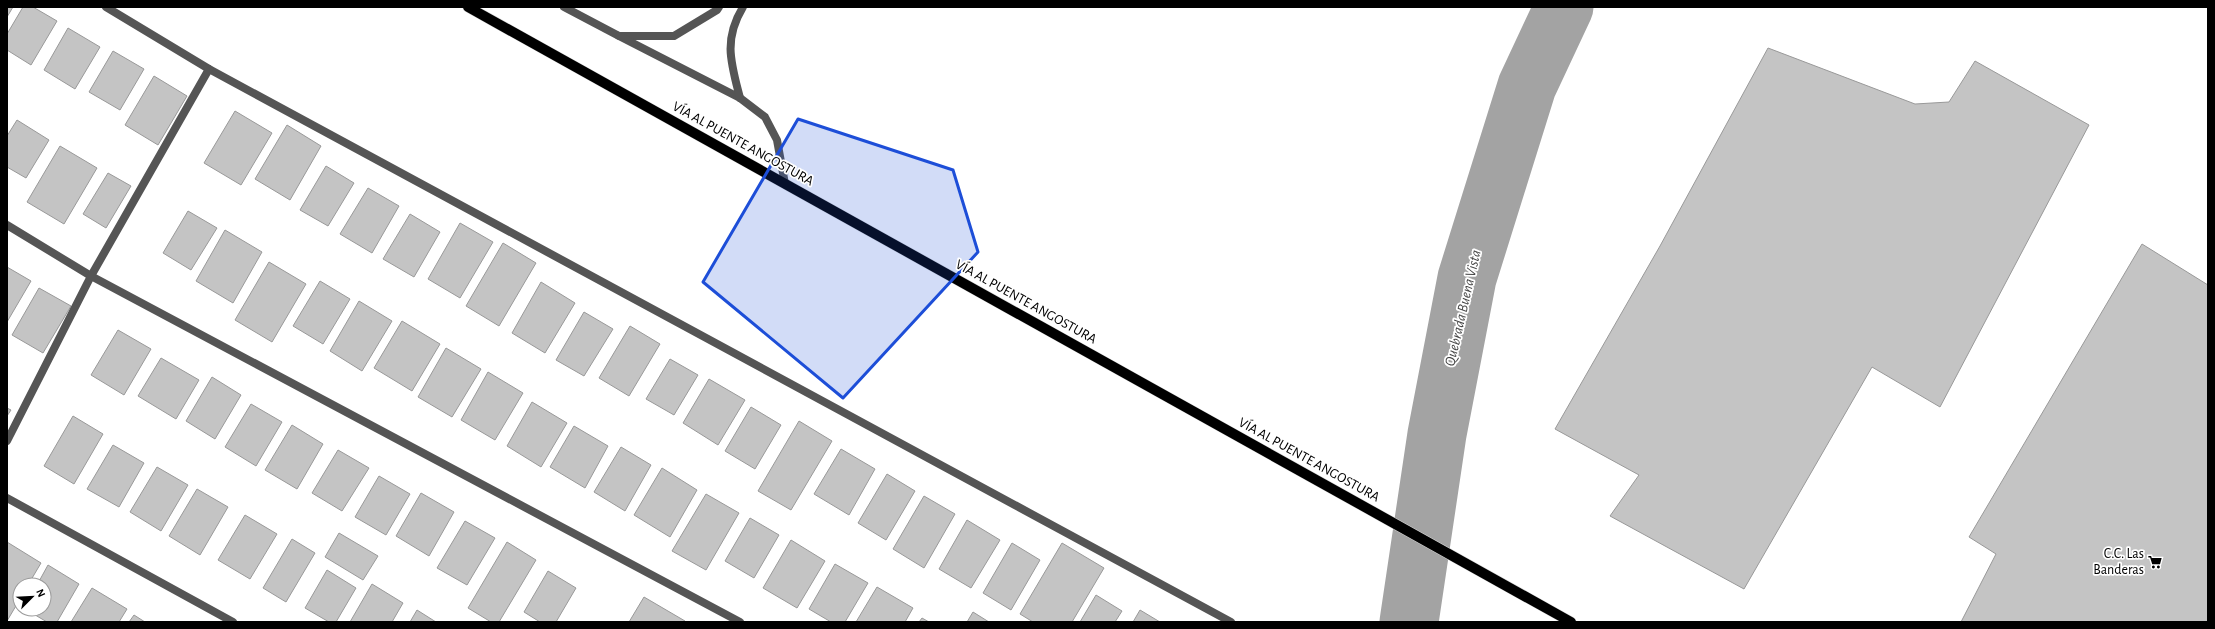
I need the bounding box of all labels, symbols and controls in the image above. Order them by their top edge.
street label: VÍA AL PUENTE ANGOSTURA [670,97,817,189]
water label: Quebrada Buena Vista [1442,248,1484,368]
street label: VÍA AL PUENTE ANGOSTURA [953,255,1100,347]
street label: VÍA AL PUENTE ANGOSTURA [1236,413,1383,505]
place label: C.C. Las Banderas [2093,547,2144,577]
supermarket icon: C.C. Las Banderas [2147,554,2163,570]
north arrow [12,577,52,617]
text: N [34,587,47,599]

